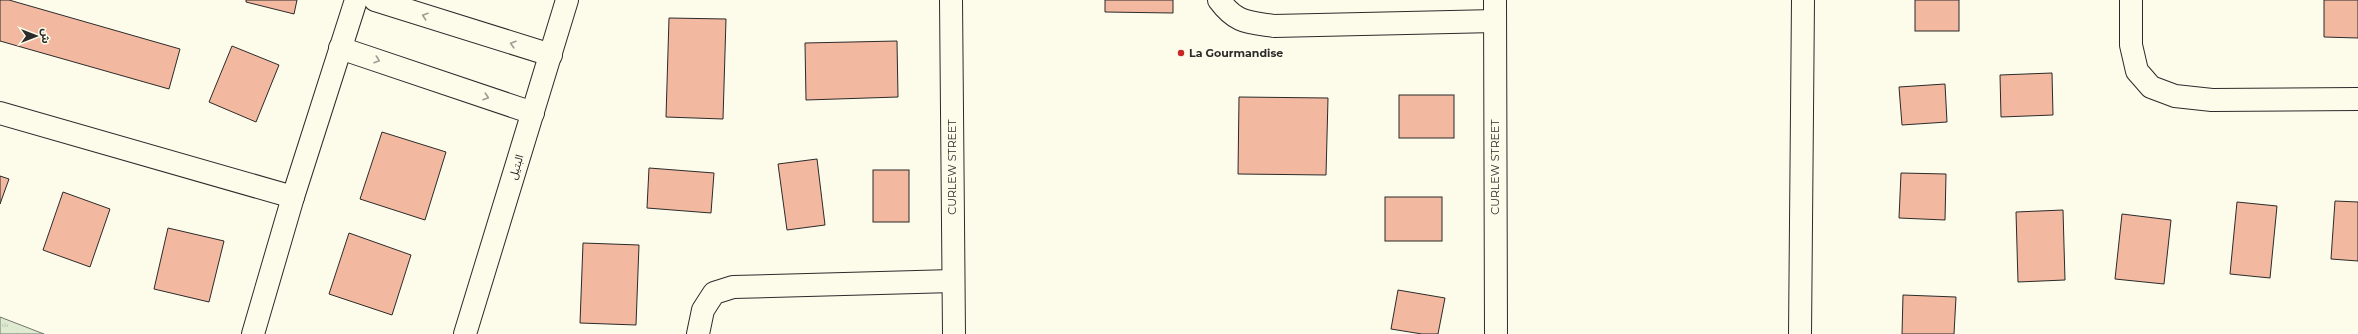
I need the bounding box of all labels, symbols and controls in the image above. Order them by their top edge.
one-way arrow [421,12,428,21]
north arrow [16,16,56,56]
text: ش [39,28,53,44]
one-way arrow [510,40,517,49]
place label: La Gourmandise [1189,46,1283,60]
marker: La Gourmandise [1176,48,1186,58]
one-way arrow [374,56,381,64]
one-way arrow [482,92,489,101]
street label: CURLEW STREET [945,119,959,215]
street label: CURLEW STREET [1488,119,1502,215]
street label: البتيل [506,153,526,181]

